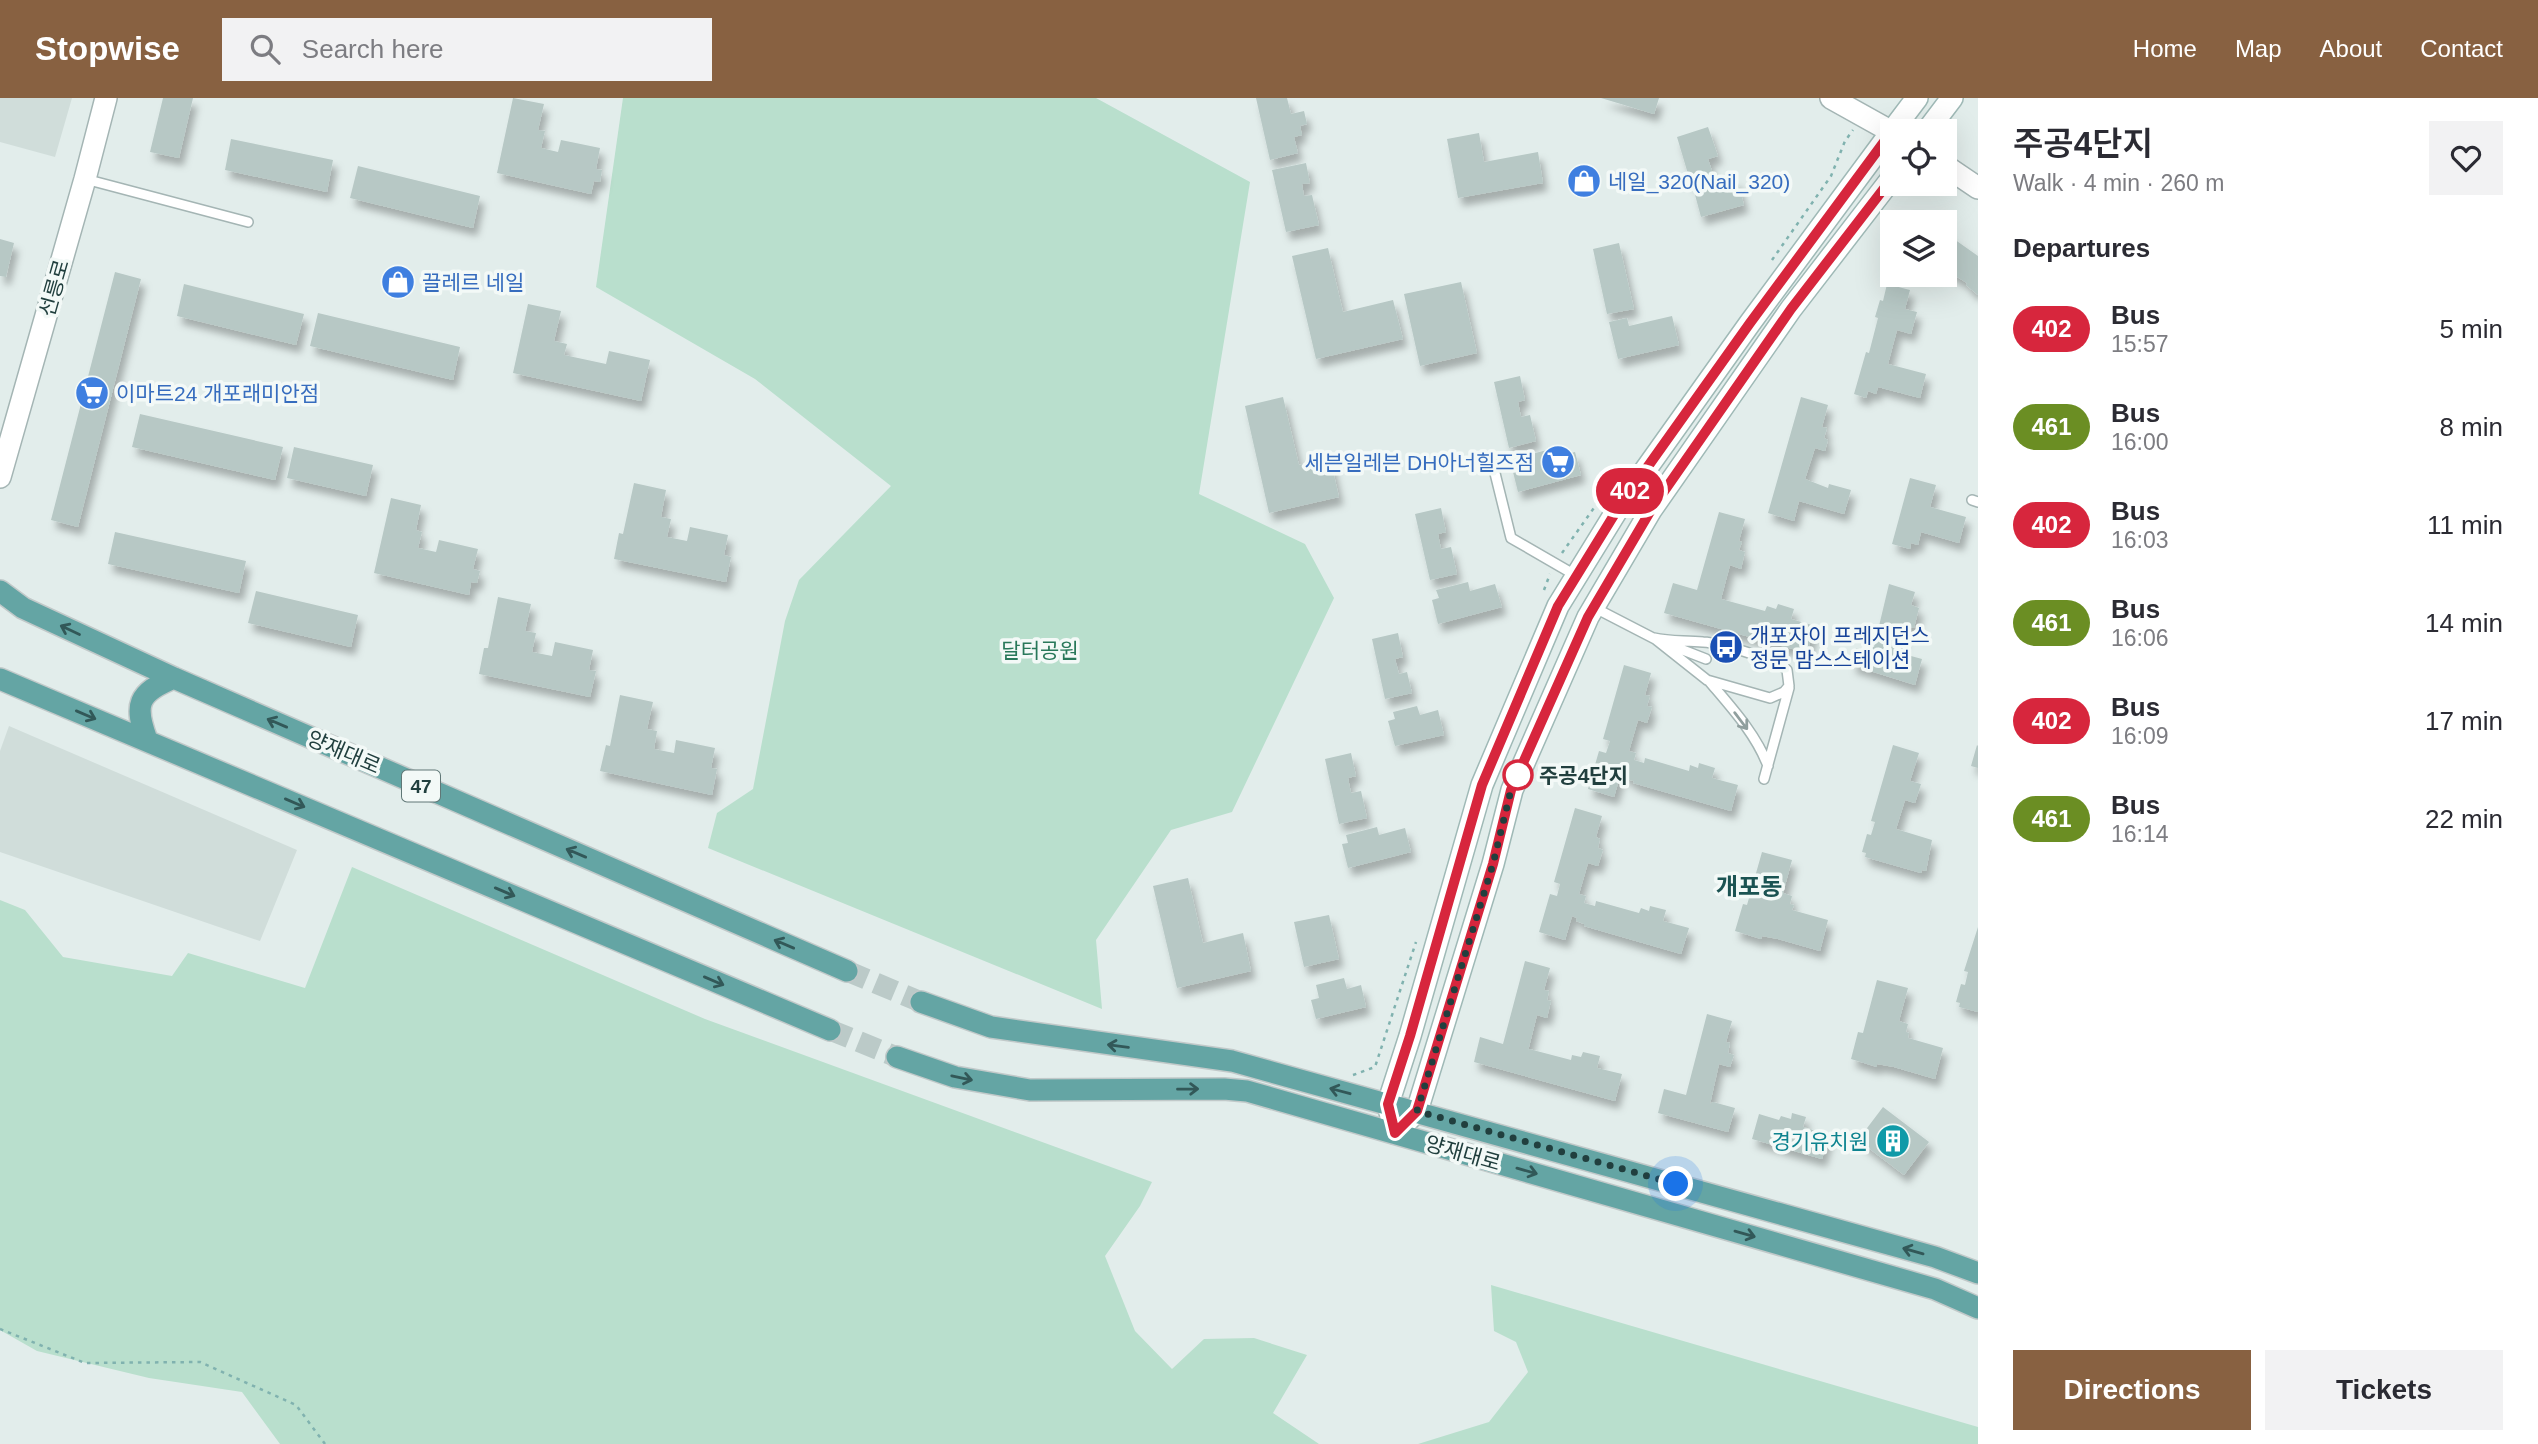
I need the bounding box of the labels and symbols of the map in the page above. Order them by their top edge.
shop icon: 네일_320(Nail_320) [1565,162,1603,200]
place label: 네일_320(Nail_320) [1608,170,1790,194]
street label: 선릉로 [35,257,73,319]
shop icon: 끌레르 네일 [379,263,417,301]
place label: 끌레르 네일 [422,271,524,294]
supermarket icon: 이마트24 개포래미안점 [73,374,111,412]
place label: 이마트24 개포래미안점 [116,382,319,405]
supermarket icon: 세븐일레븐 DH아너힐즈점 [1539,443,1577,481]
place label: 세븐일레븐 DH아너힐즈점 [1305,451,1534,474]
line badge: 402 [1590,468,1670,514]
one-way arrow [60,623,81,636]
place label: 개포자이 프레지던스 정문 맘스스테이션 [1750,624,1930,671]
bus stop icon: 개포자이 프레지던스 정문 맘스스테이션 [1707,628,1745,666]
park label: 달터공원 [1001,639,1079,662]
one-way arrow [74,709,96,722]
one-way arrow [1734,711,1749,730]
one-way arrow [267,716,288,729]
street label: 양재대로 [304,726,384,778]
marker: 주공4단지 [1503,760,1533,790]
place label: 주공4단지 [1539,764,1628,787]
road number: 47 [402,771,440,802]
one-way arrow [284,797,306,810]
one-way arrow [565,846,587,859]
district label: 개포동 [1716,873,1782,900]
one-way arrow [493,886,515,899]
one-way arrow [774,937,795,950]
one-way arrow [703,975,724,988]
one-way arrow [1107,1039,1130,1052]
one-way arrow [950,1072,973,1086]
one-way arrow [1176,1082,1199,1096]
one-way arrow [1330,1083,1352,1096]
building icon: 경기유치원 [1874,1122,1912,1160]
place label: 경기유치원 [1771,1130,1868,1153]
street label: 양재대로 [1423,1131,1503,1175]
one-way arrow [1516,1166,1538,1179]
your location [1658,1166,1693,1201]
one-way arrow [1734,1229,1756,1242]
one-way arrow [1903,1244,1925,1257]

